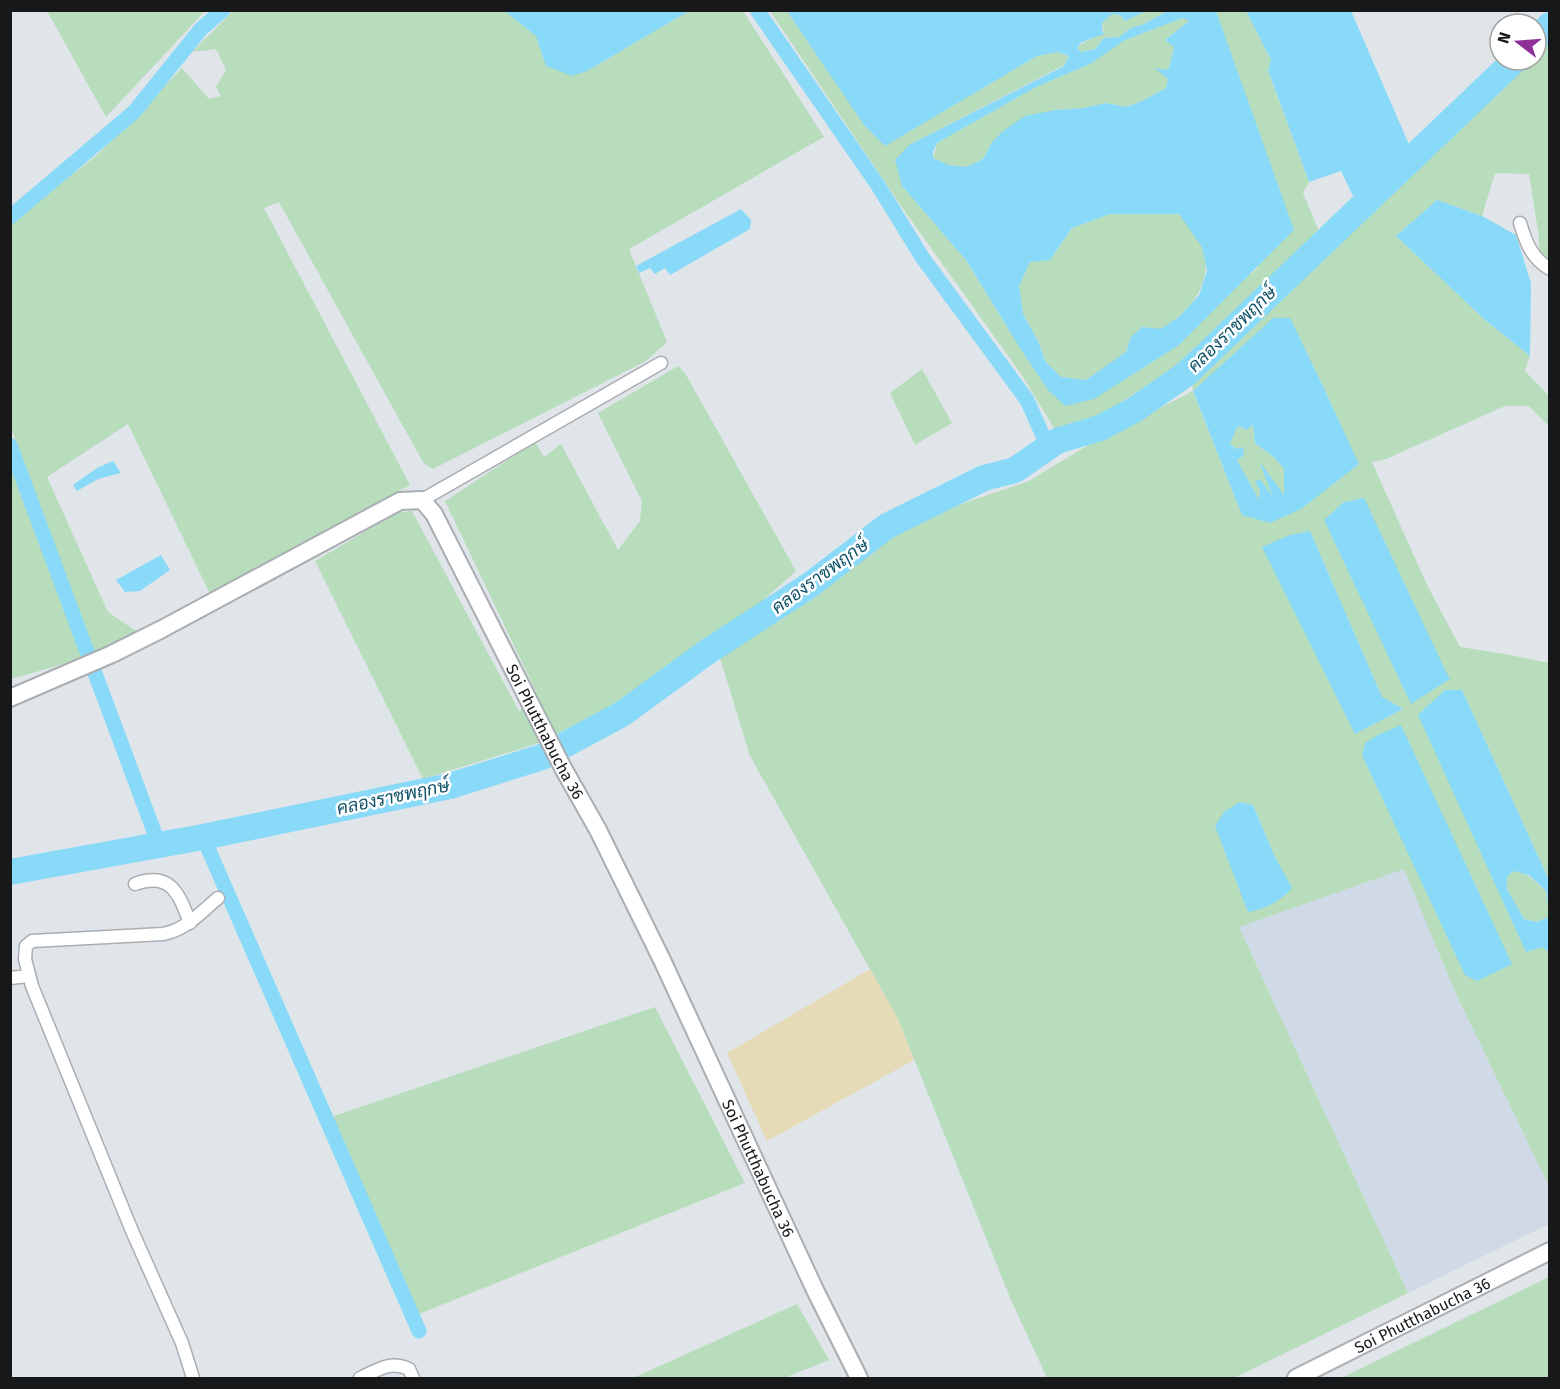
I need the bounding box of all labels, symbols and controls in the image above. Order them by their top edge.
north arrow [1488,12,1548,72]
text: N [1493,30,1515,46]
water label: คลองราชพฤกษ์ [1182,278,1283,377]
water label: คลองราชพฤกษ์ [766,530,875,619]
street label: Soi Phutthabucha 36 [502,661,588,802]
water label: คลองราชพฤกษ์ [334,772,454,820]
street label: Soi Phutthabucha 36 [718,1096,799,1240]
street label: Soi Phutthabucha 36 [1351,1273,1493,1357]

